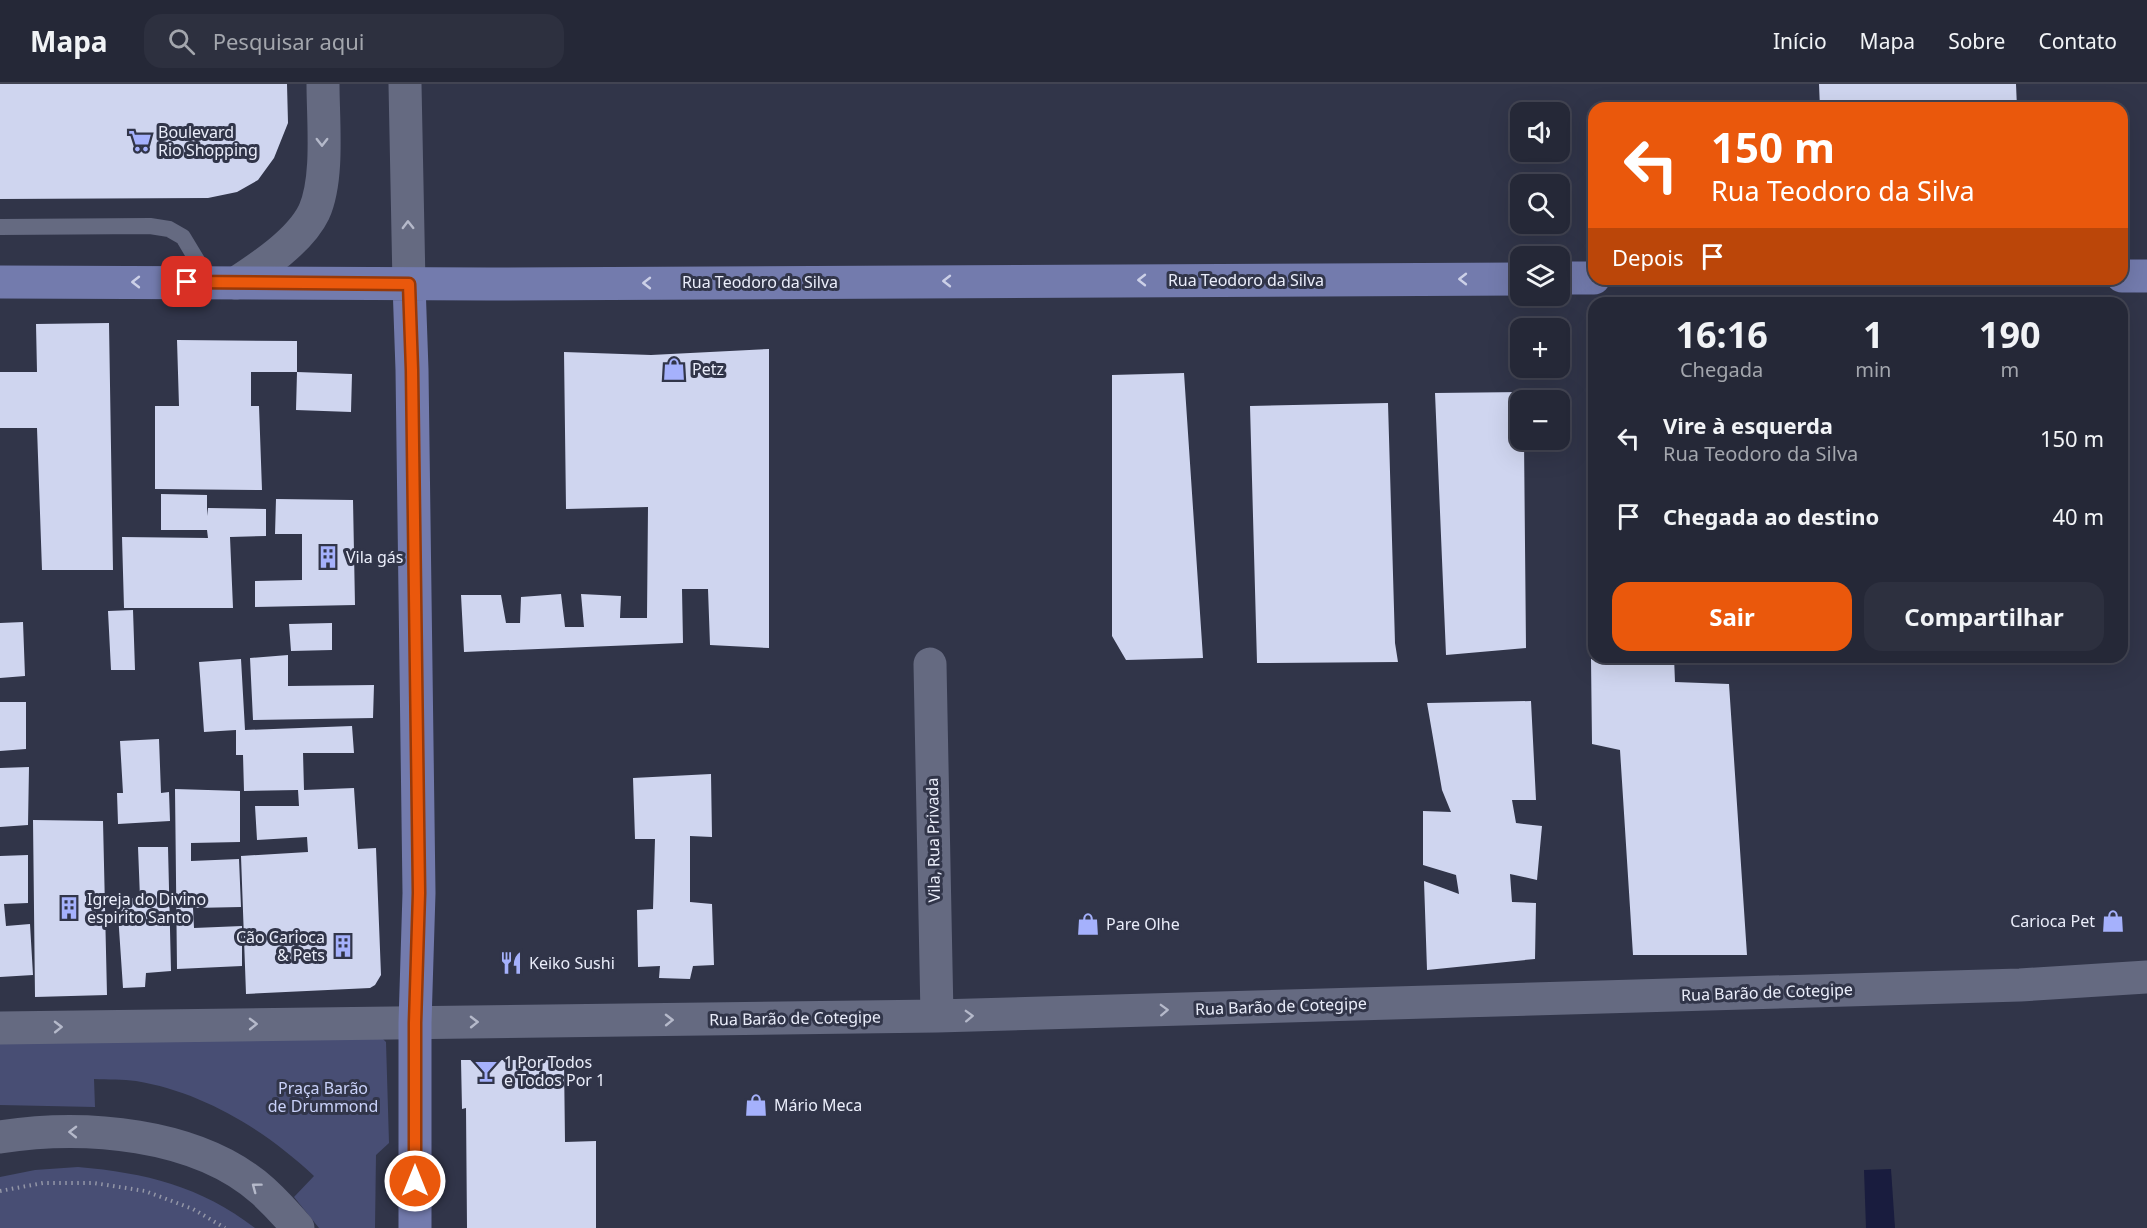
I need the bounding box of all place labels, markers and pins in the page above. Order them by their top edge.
place label: Boulevard Rio Shopping [158,121,258,161]
supermarket icon: Boulevard Rio Shopping [127,128,153,154]
pin [161,256,212,307]
shop icon: Petz [661,356,687,382]
place label: Petz [692,358,724,380]
building icon: Vila gás [315,544,341,570]
place label: Vila gás [346,546,403,568]
place label: Igreja do Divino espirito Santo [87,888,206,928]
building icon: Igreja do Divino espirito Santo [56,895,82,921]
shop icon: Carioca Pet [2100,908,2126,934]
place label: Carioca Pet [2010,910,2095,932]
shop icon: Pare Olhe [1075,911,1101,937]
place label: Pare Olhe [1106,913,1180,935]
place label: Cão Carioca & Pets [236,926,325,966]
building icon: Cão Carioca & Pets [330,933,356,959]
restaurant icon: Keiko Sushi [498,950,524,976]
place label: Keiko Sushi [529,952,615,974]
place label: 1 Por Todos e Todos Por 1 [504,1051,605,1091]
bar icon: 1 Por Todos e Todos Por 1 [473,1058,499,1084]
shop icon: Mário Meca [743,1092,769,1118]
place label: Mário Meca [774,1094,862,1116]

